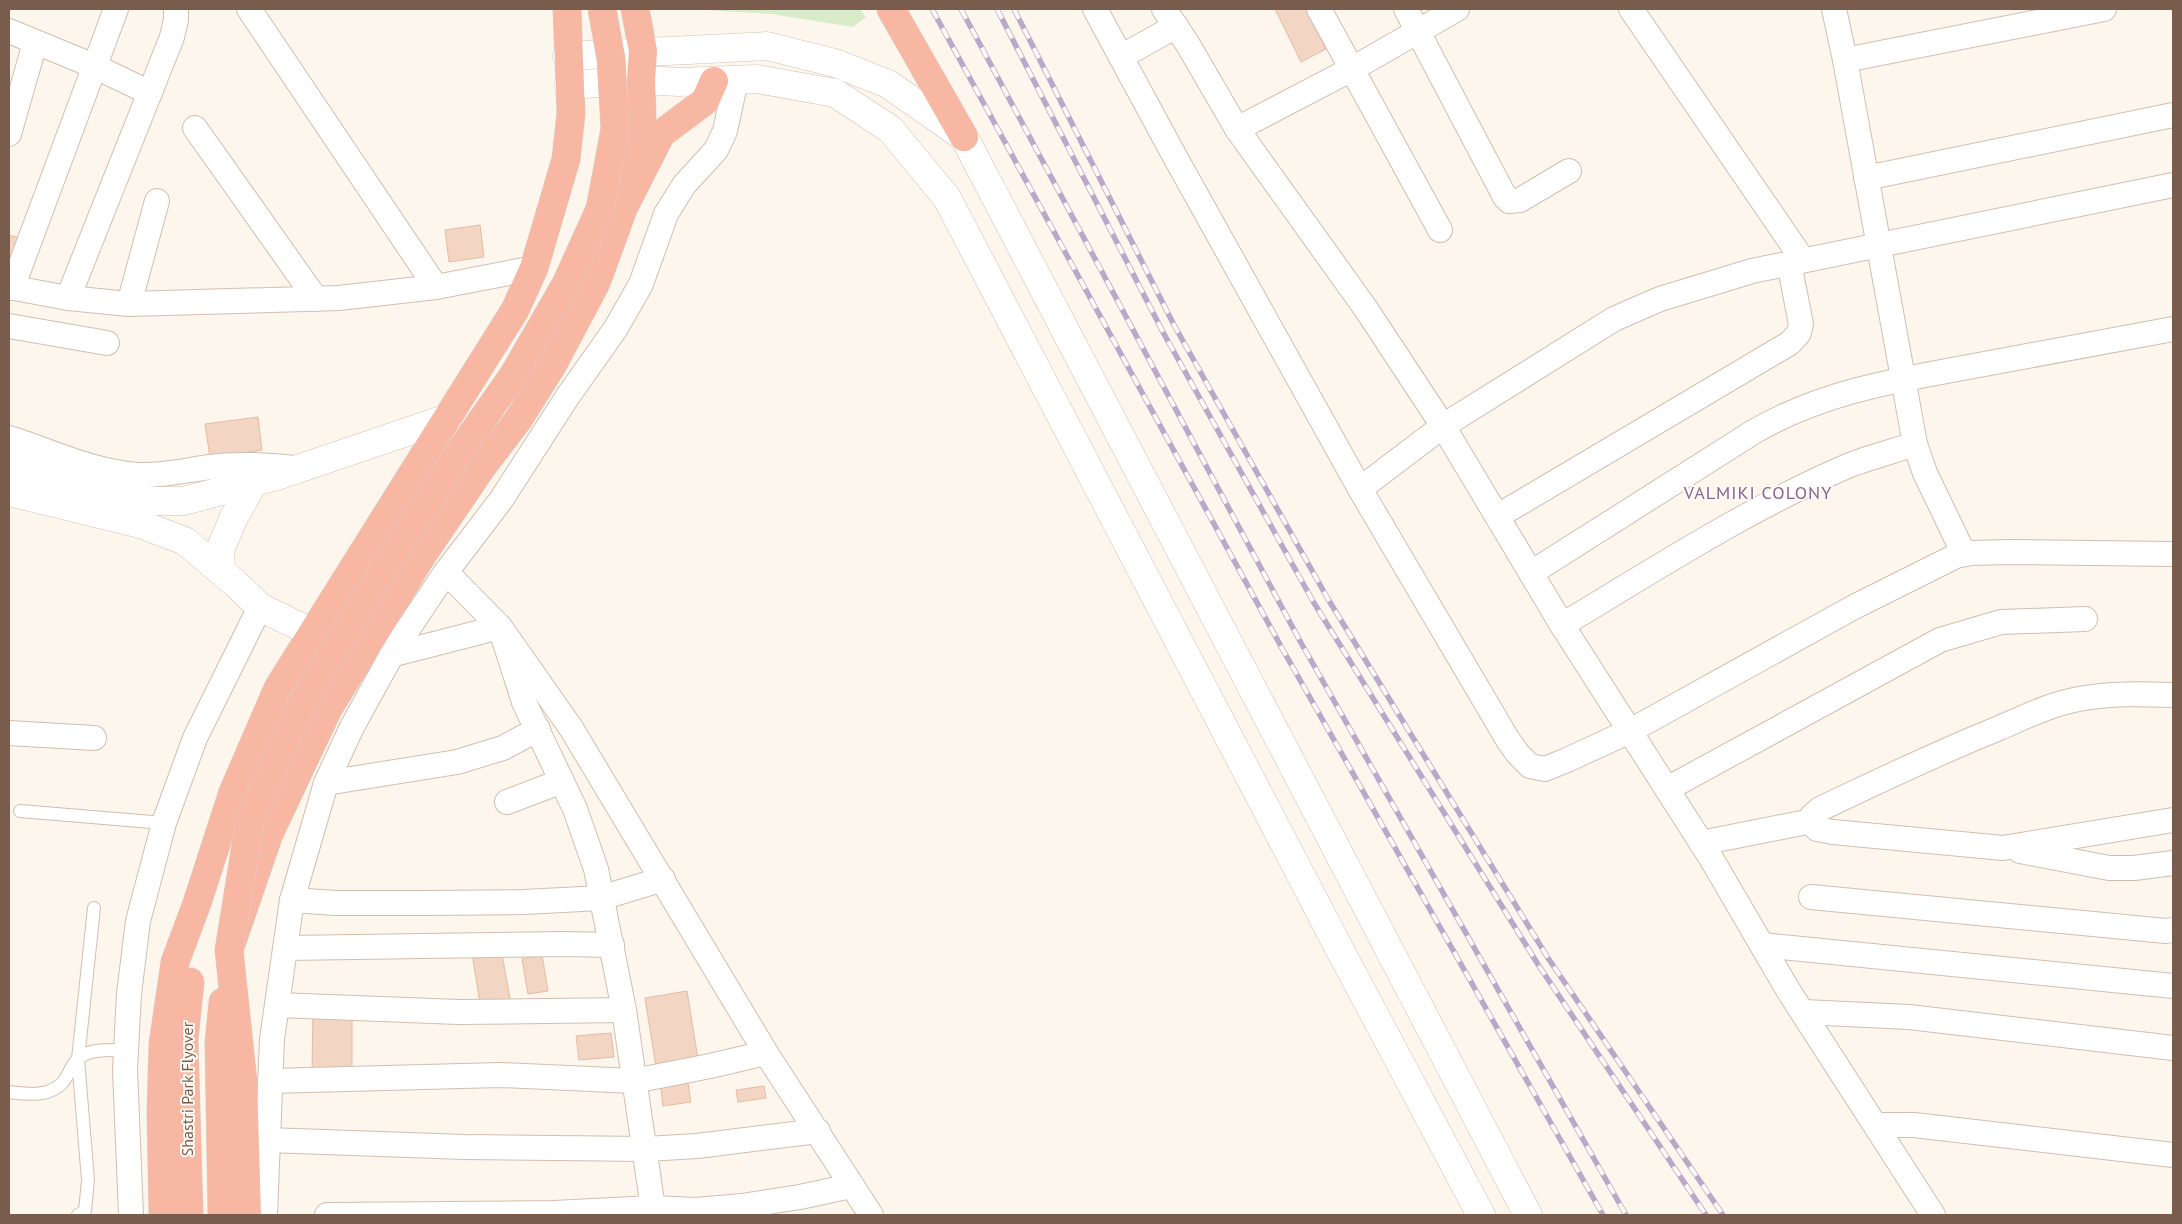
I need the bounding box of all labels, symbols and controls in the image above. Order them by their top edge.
district label: VALMIKI COLONY [1683,481,1832,504]
street label: Shastri Park Flyover [177,1021,197,1156]

